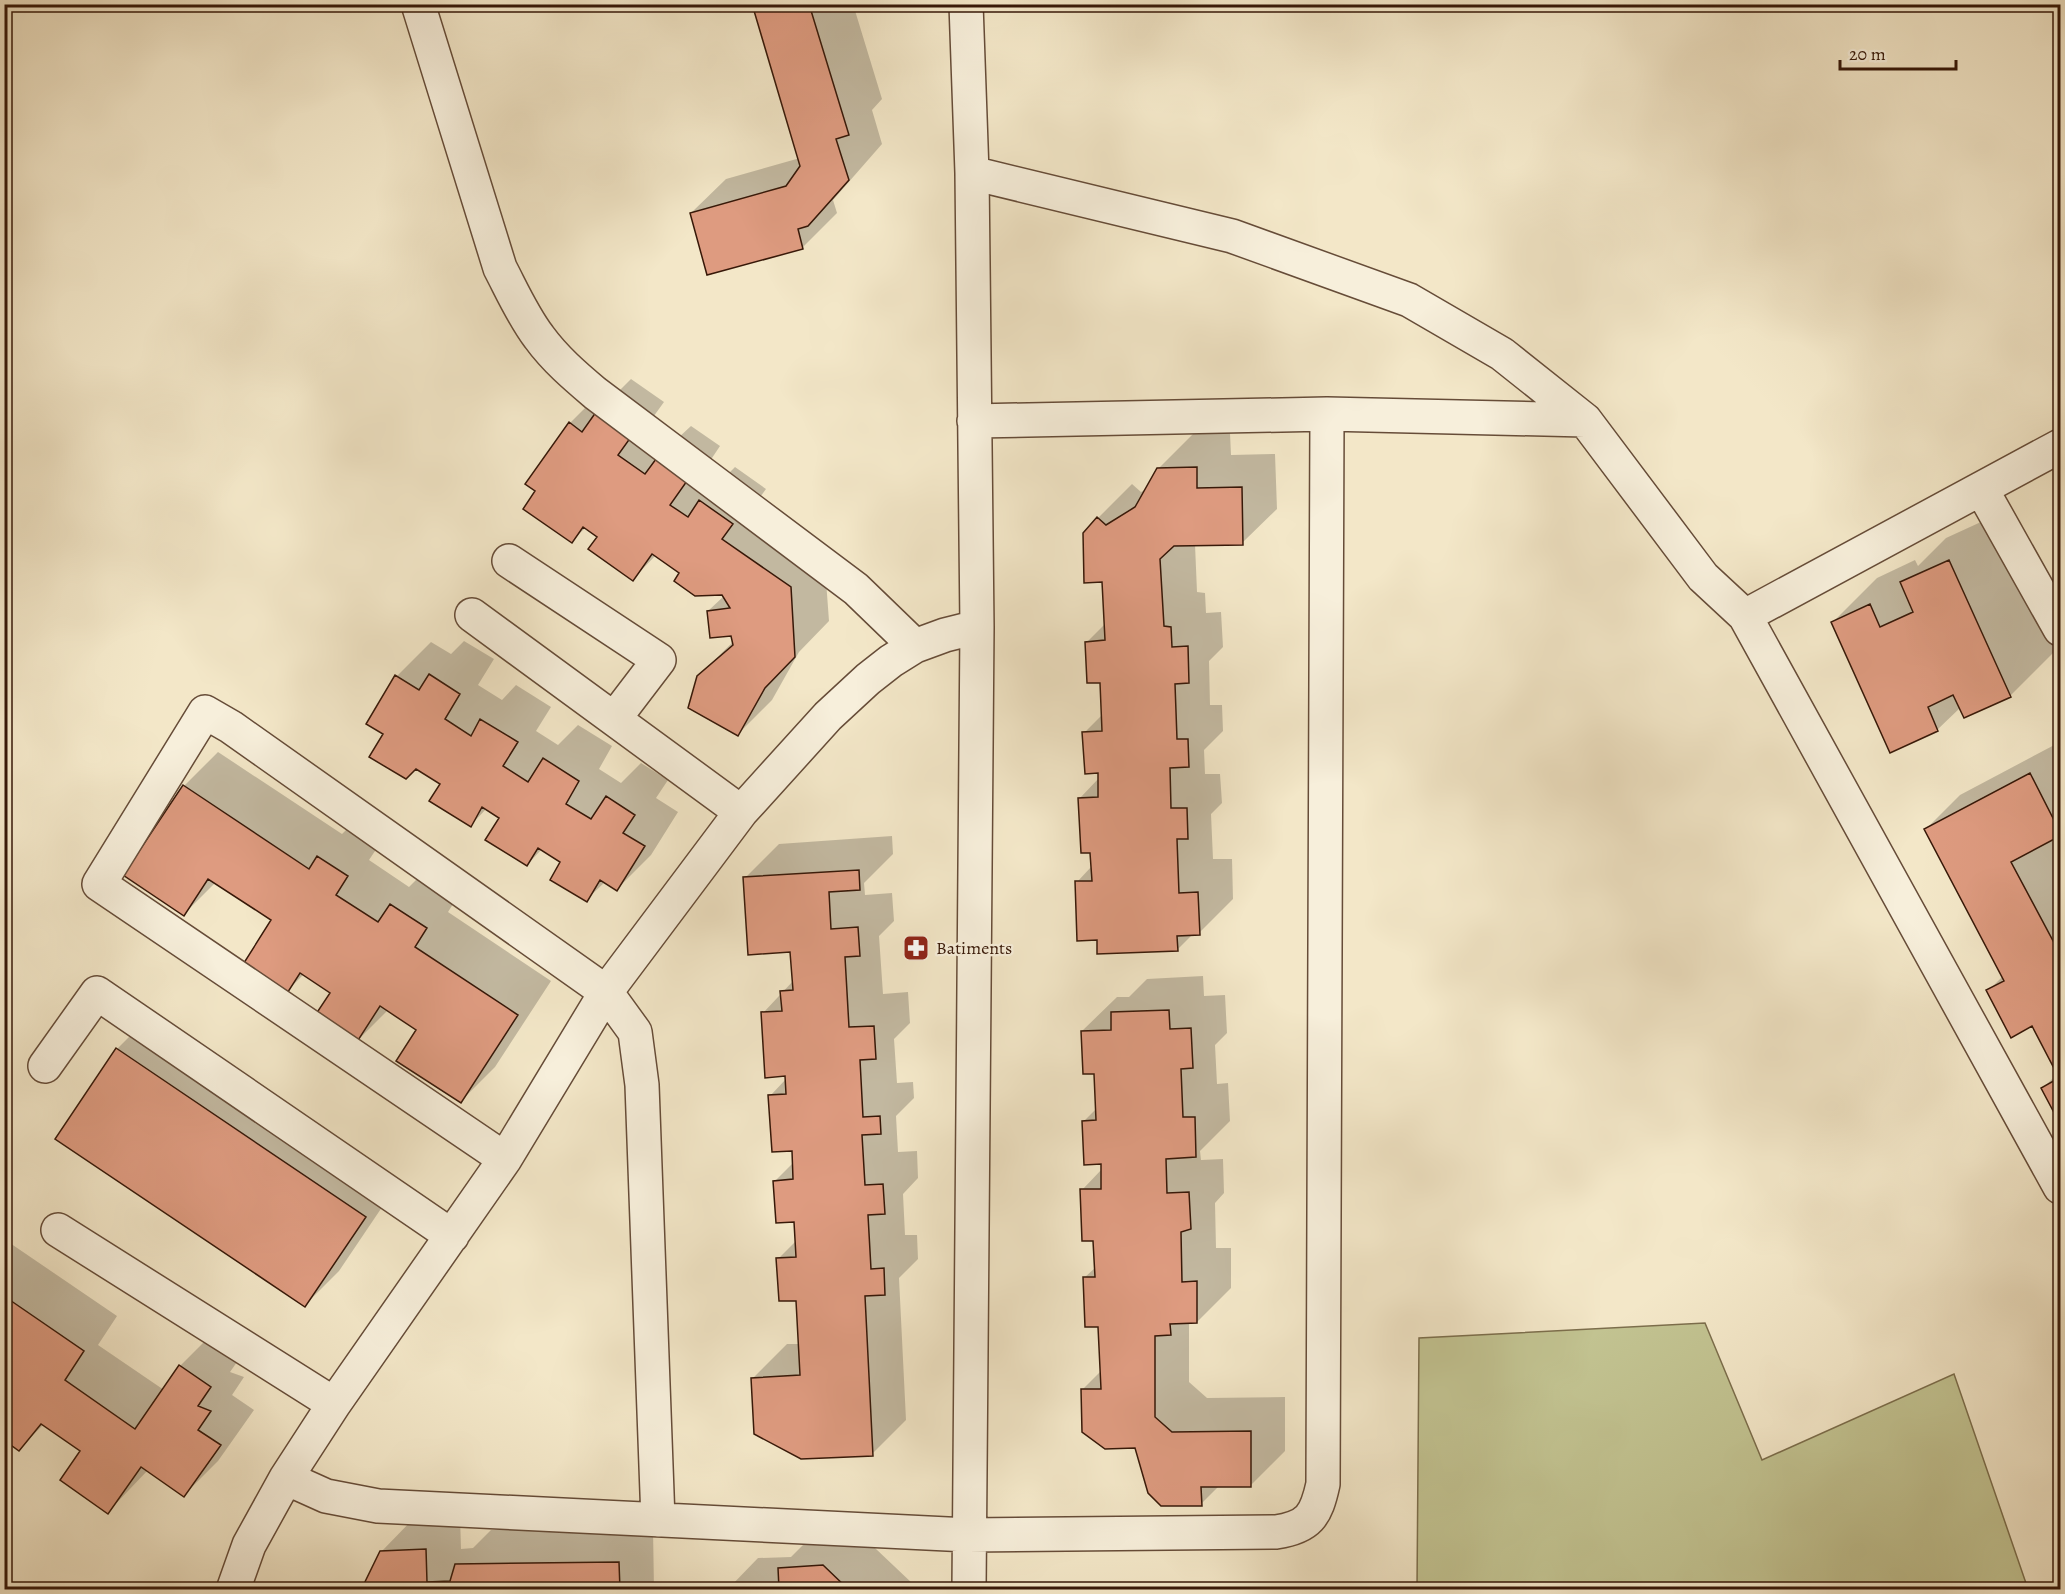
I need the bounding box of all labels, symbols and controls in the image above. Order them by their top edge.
scale bar [1840,33,1956,71]
text: 20 m [1849,42,1886,66]
pharmacy icon: Batiments [901,933,931,963]
place label: Batiments [936,936,1012,960]

